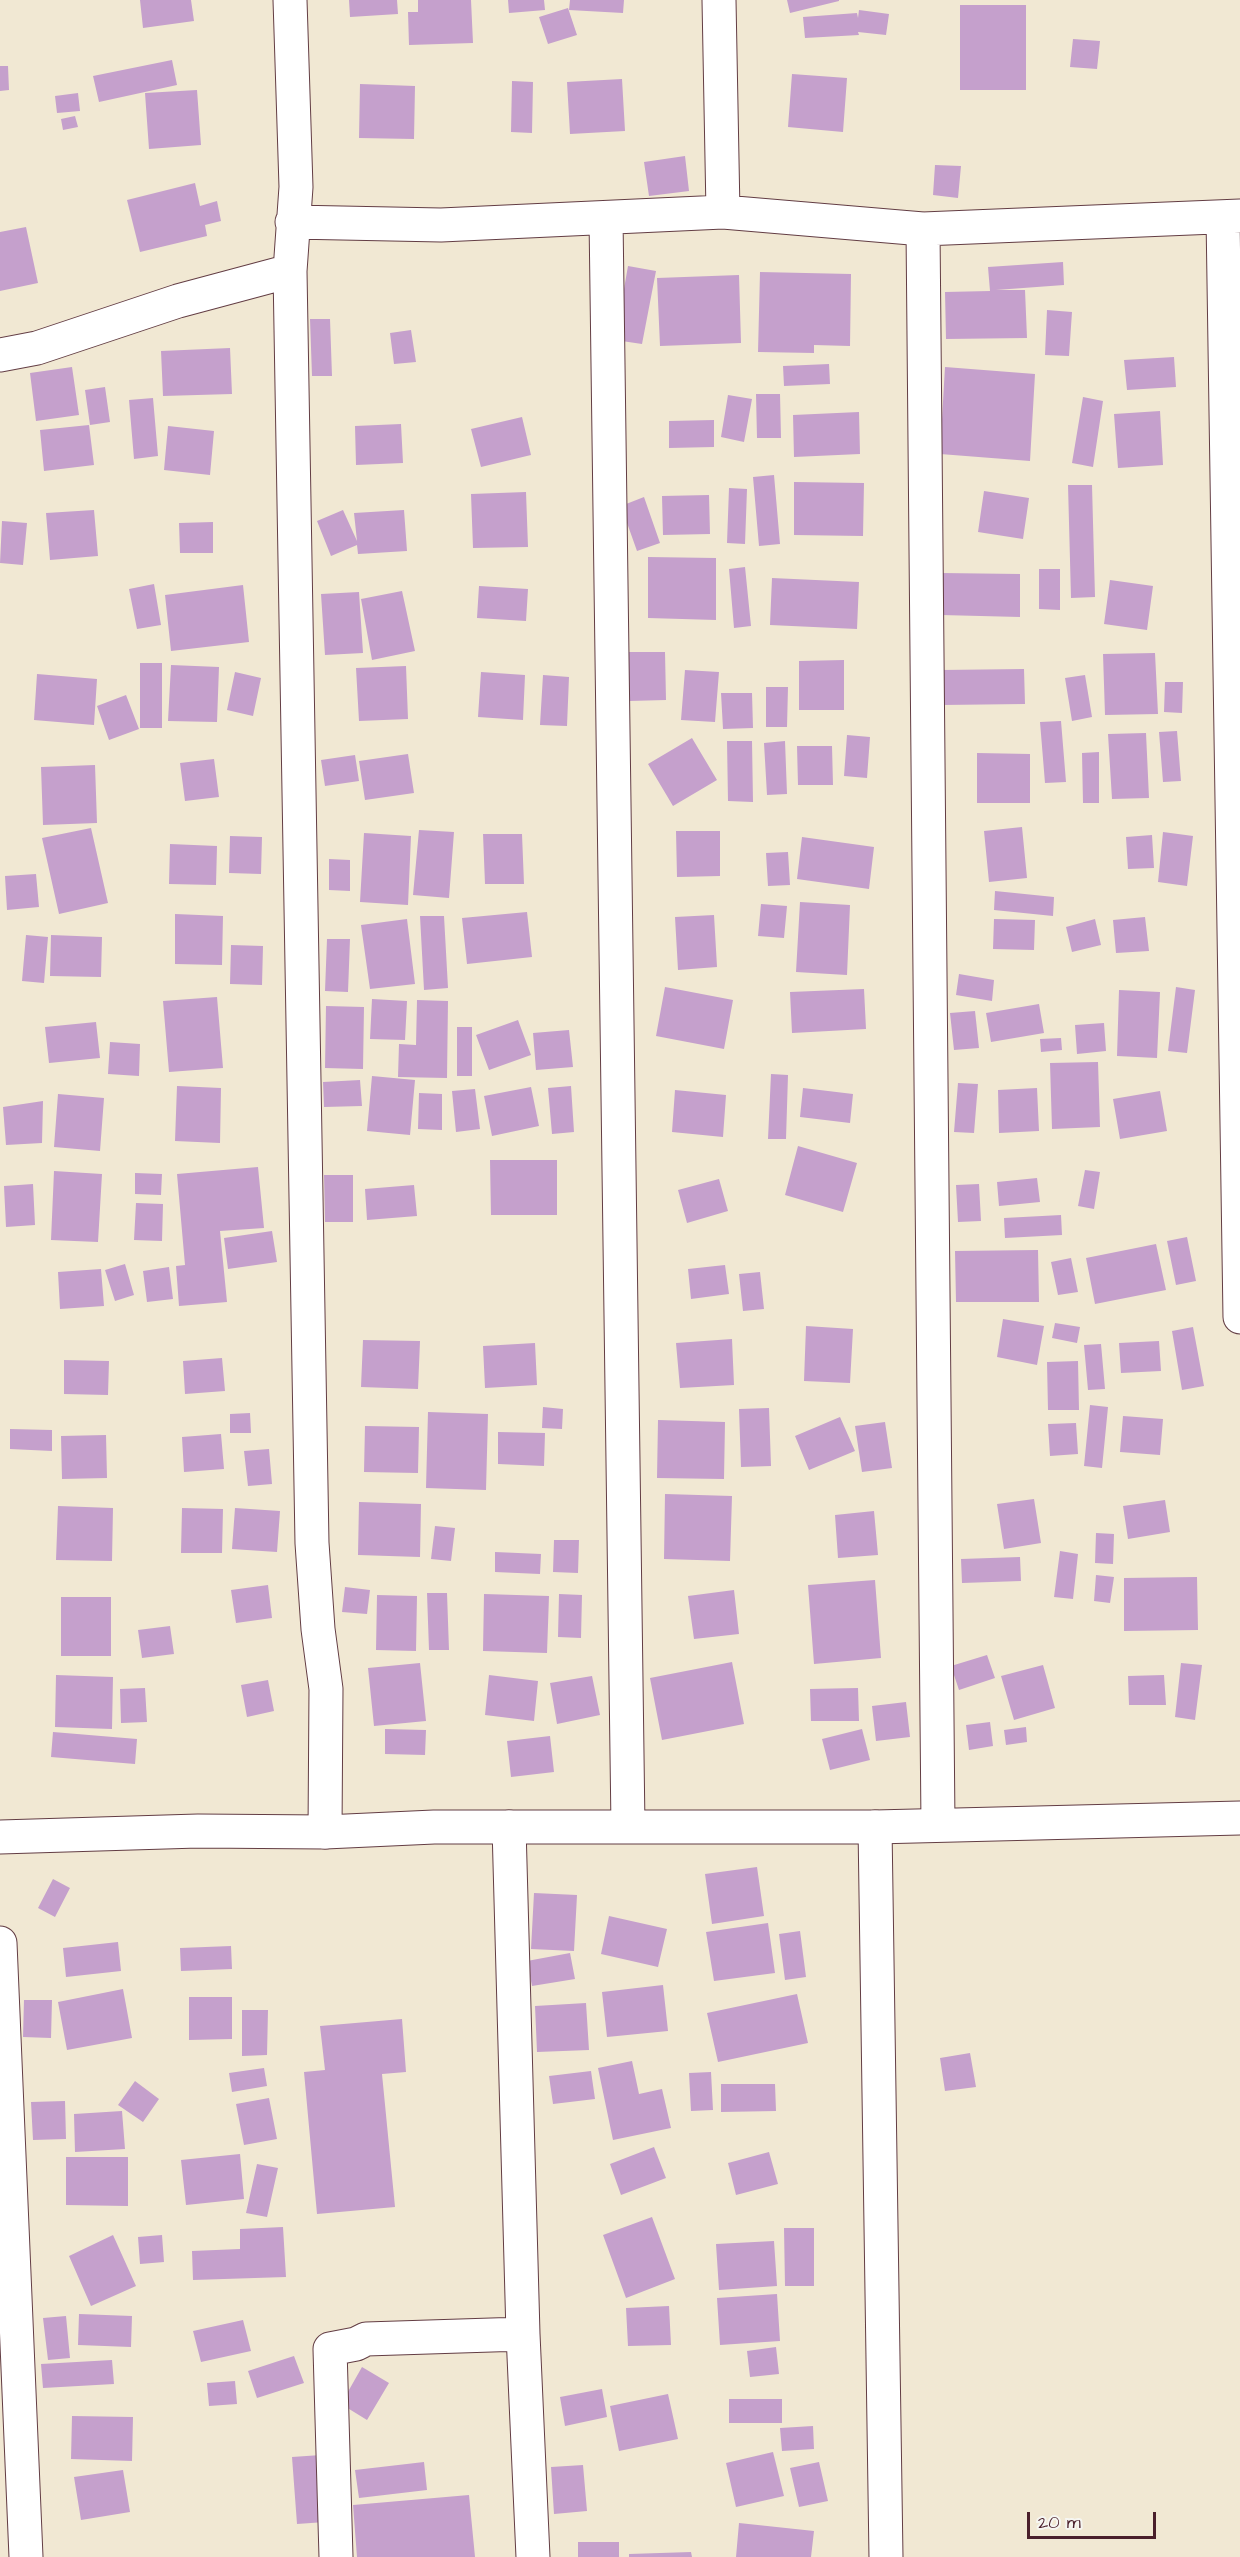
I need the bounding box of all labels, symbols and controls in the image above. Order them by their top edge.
scale bar [1030,2500,1159,2538]
text: 20 m [1038,2510,1081,2535]

